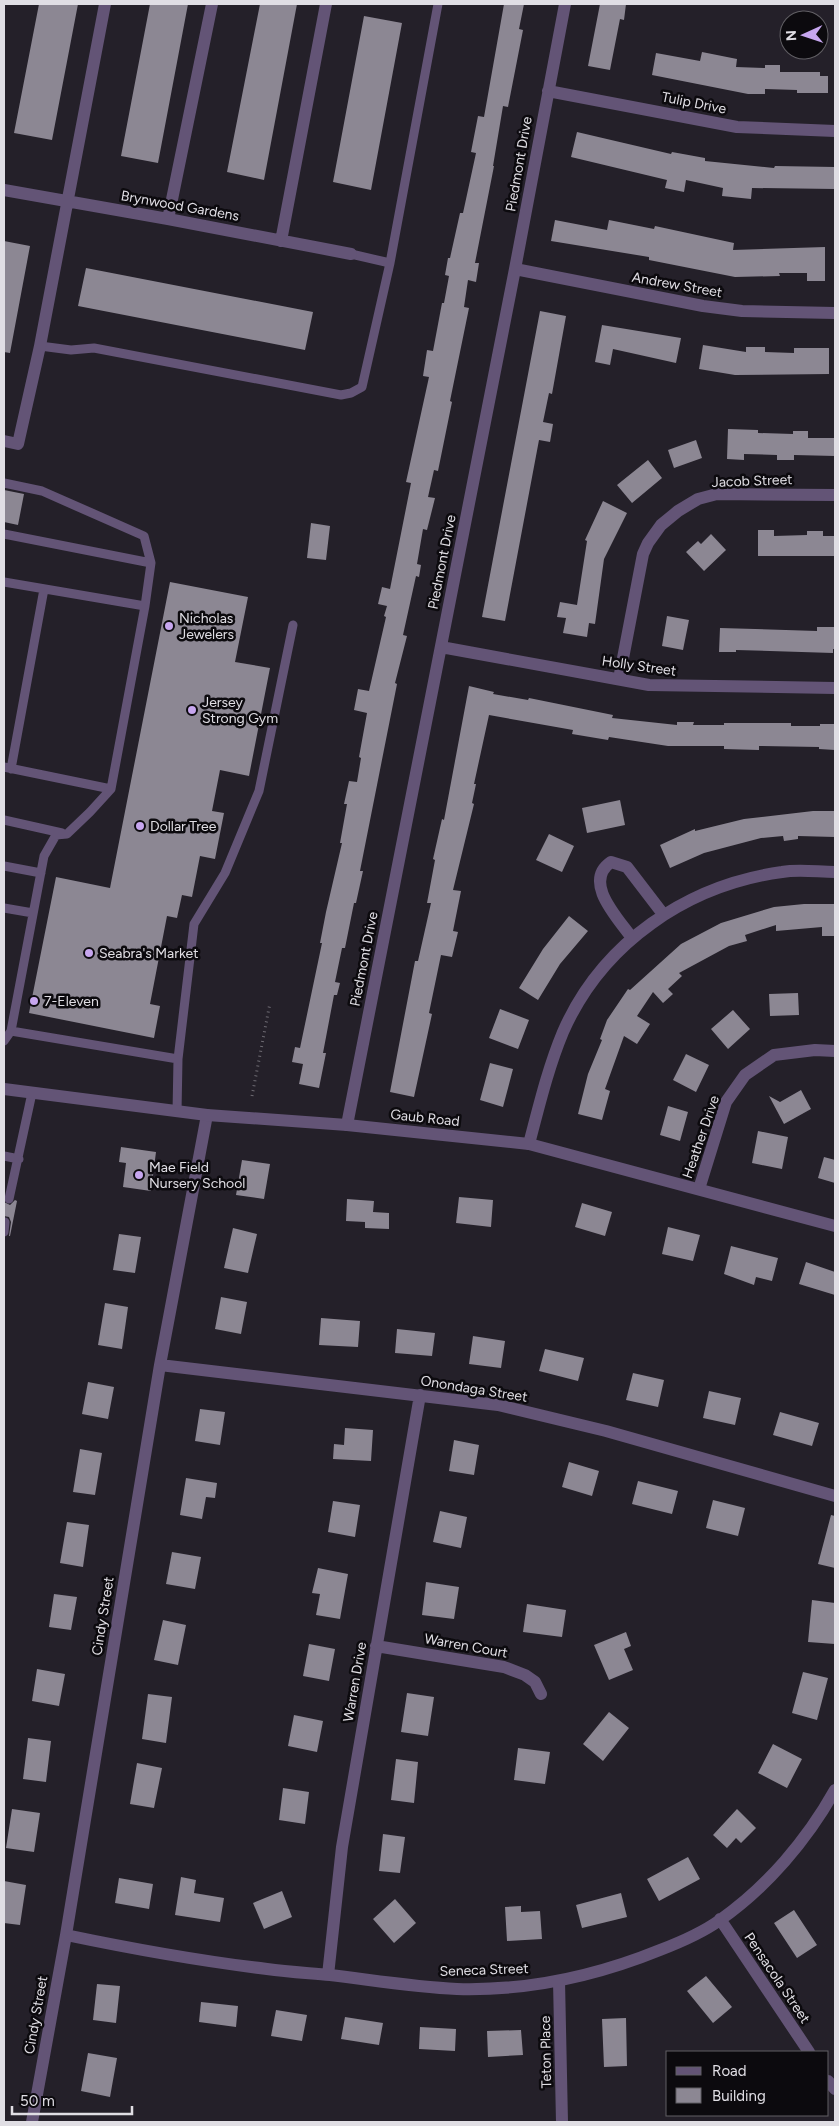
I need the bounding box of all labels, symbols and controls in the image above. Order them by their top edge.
north arrow [779,10,829,60]
text: N [783,30,800,42]
street label: Tulip Drive [660,88,728,118]
street label: Piedmont Drive [502,115,536,213]
street label: Brynwood Gardens [120,187,240,225]
street label: Andrew Street [631,269,723,301]
street label: Jacob Street [711,471,793,491]
street label: Piedmont Drive [424,513,460,611]
place label: Nicholas Jewelers [179,610,234,643]
marker: Nicholas Jewelers [163,620,175,632]
street label: Holly Street [601,652,677,680]
place label: Jersey Strong Gym [202,694,278,727]
marker: Jersey Strong Gym [186,704,198,716]
place label: Dollar Tree [150,818,217,835]
marker: Dollar Tree [134,820,146,832]
street label: Piedmont Drive [346,910,382,1008]
place label: Seabra's Market [99,945,199,962]
marker: Seabra's Market [83,947,95,959]
place label: 7-Eleven [44,993,99,1010]
marker: 7-Eleven [28,995,40,1007]
street label: Heather Drive [679,1093,723,1181]
street label: Gaub Road [390,1106,460,1130]
place label: Mae Field Nursery School [149,1159,245,1192]
marker: Mae Field Nursery School [133,1169,145,1181]
street label: Onondaga Street [419,1372,529,1406]
street label: Cindy Street [88,1575,118,1657]
street label: Warren Court [423,1630,509,1662]
street label: Warren Drive [340,1640,370,1723]
street label: Pensacola Street [740,1929,814,2027]
street label: Seneca Street [439,1960,529,1980]
street label: Cindy Street [21,1974,51,2056]
street label: Teton Place [537,2015,555,2088]
legend [666,2051,829,2116]
text: Road [712,2062,747,2080]
scale bar [12,2084,132,2116]
text: Building [712,2087,766,2105]
text: 50 m [20,2092,55,2110]

